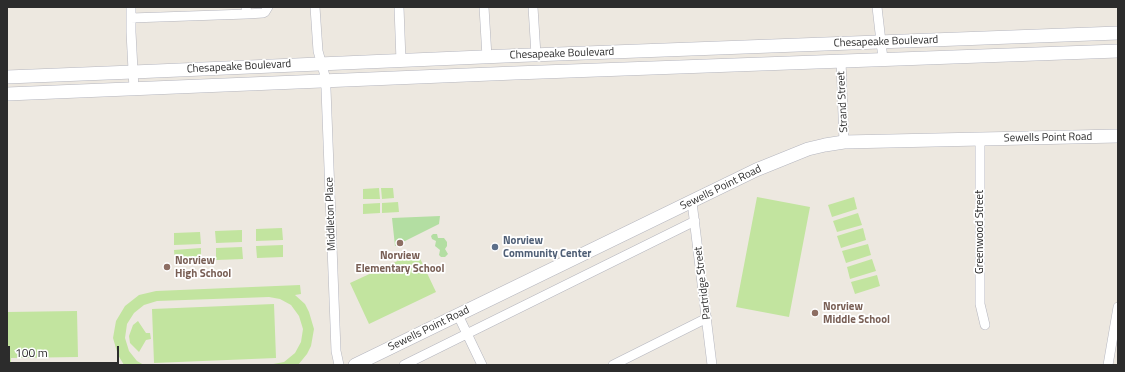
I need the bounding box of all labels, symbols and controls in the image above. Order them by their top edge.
street label: Chesapeake Boulevard [833,34,939,50]
street label: Chesapeake Boulevard [509,46,615,62]
street label: Chesapeake Boulevard [186,58,292,76]
street label: Strand Street [835,71,851,133]
street label: Sewells Point Road [1004,131,1092,145]
street label: Sewells Point Road [678,163,764,213]
street label: Middleton Place [323,177,339,251]
street label: Greenwood Street [973,190,987,274]
place label: Norview Community Center [503,234,591,260]
marker: Norview Elementary School [395,238,405,248]
marker: Norview Community Center [490,242,500,252]
street label: Partridge Street [692,246,714,320]
place label: Norview Elementary School [356,249,444,275]
place label: Norview High School [175,254,231,280]
marker: Norview High School [162,262,172,272]
place label: Norview Middle School [823,300,890,326]
street label: Sewells Point Road [386,304,472,354]
marker: Norview Middle School [810,308,820,318]
scale bar [10,338,121,364]
text: 100 m [15,343,48,362]

